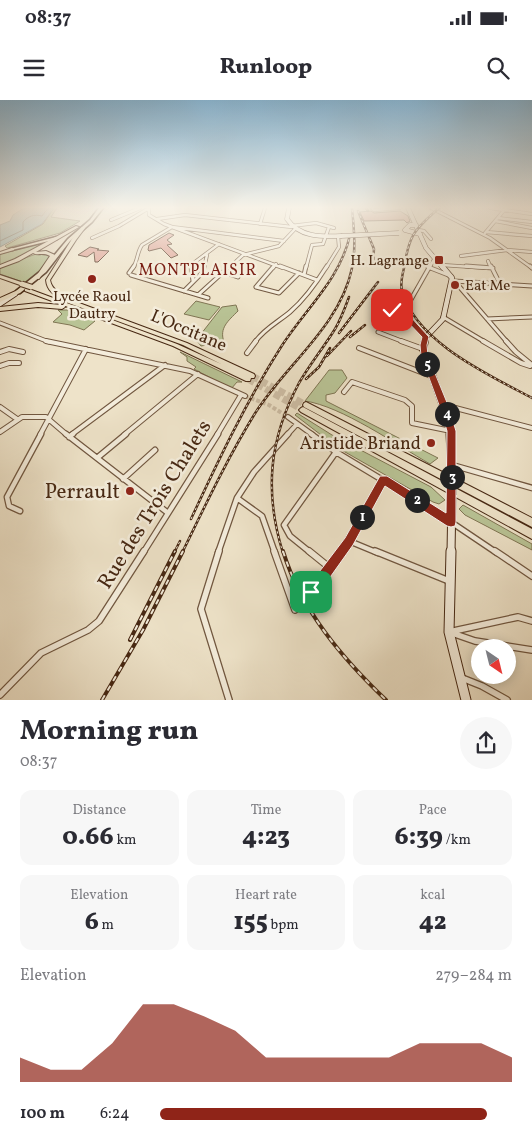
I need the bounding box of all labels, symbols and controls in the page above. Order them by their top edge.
text: 08:37 [25,5,71,31]
text: Runloop [220,52,312,83]
icon: menu [20,54,48,82]
icon: search [484,54,512,82]
place label: H. Lagrange [350,251,429,272]
marker: H. Lagrange [433,254,445,266]
district label: MONTPLAISIR [138,260,258,282]
marker: Lycée Raoul Dautry [86,273,98,285]
place label: Eat Me [465,276,510,297]
marker: Eat Me [449,279,461,291]
place label: Lycée Raoul Dautry [53,287,131,325]
pin [371,289,413,331]
icon: check [378,296,406,324]
street label: L'Occitane [146,304,231,359]
pin: 5 [414,352,440,376]
text: 5 [424,355,431,374]
pin: 4 [434,402,460,426]
text: 4 [443,405,452,424]
street label: Rue des Trois Chalets [91,414,219,595]
place label: Aristide Briand [300,432,421,457]
marker: Aristide Briand [425,437,437,449]
pin: 3 [440,464,464,490]
text: 3 [449,468,456,487]
place label: Perrault [45,478,120,507]
marker: Perrault [124,485,136,497]
pin: 2 [404,488,430,512]
text: 2 [414,491,421,510]
pin: 1 [350,504,374,530]
text: 1 [360,508,365,527]
pin [290,571,332,613]
icon: arrive [297,578,325,606]
north arrow [471,639,516,684]
map controls [471,639,516,684]
text: Morning run [20,712,198,751]
button: share [460,717,512,769]
text: 08:37 [20,751,58,773]
text: Distance [73,801,126,820]
text: Time [251,801,281,820]
text: Pace [419,801,447,820]
text: 0.66 [62,820,114,855]
text: 4:23 [242,820,290,855]
text: 6:39 [395,820,443,855]
text: km [114,831,137,850]
text: /km [443,831,471,850]
text: Elevation [70,886,128,905]
text: Heart rate [235,886,297,905]
text: kcal [420,886,445,905]
text: 6 [85,905,99,940]
text: 155 [233,905,268,940]
text: 42 [419,905,447,940]
text: m [99,916,114,935]
text: bpm [268,916,299,935]
text: Elevation [20,965,87,987]
text: 279–284 m [435,965,512,987]
text: 100 m [20,1103,65,1125]
text: 6:24 [100,1103,130,1125]

